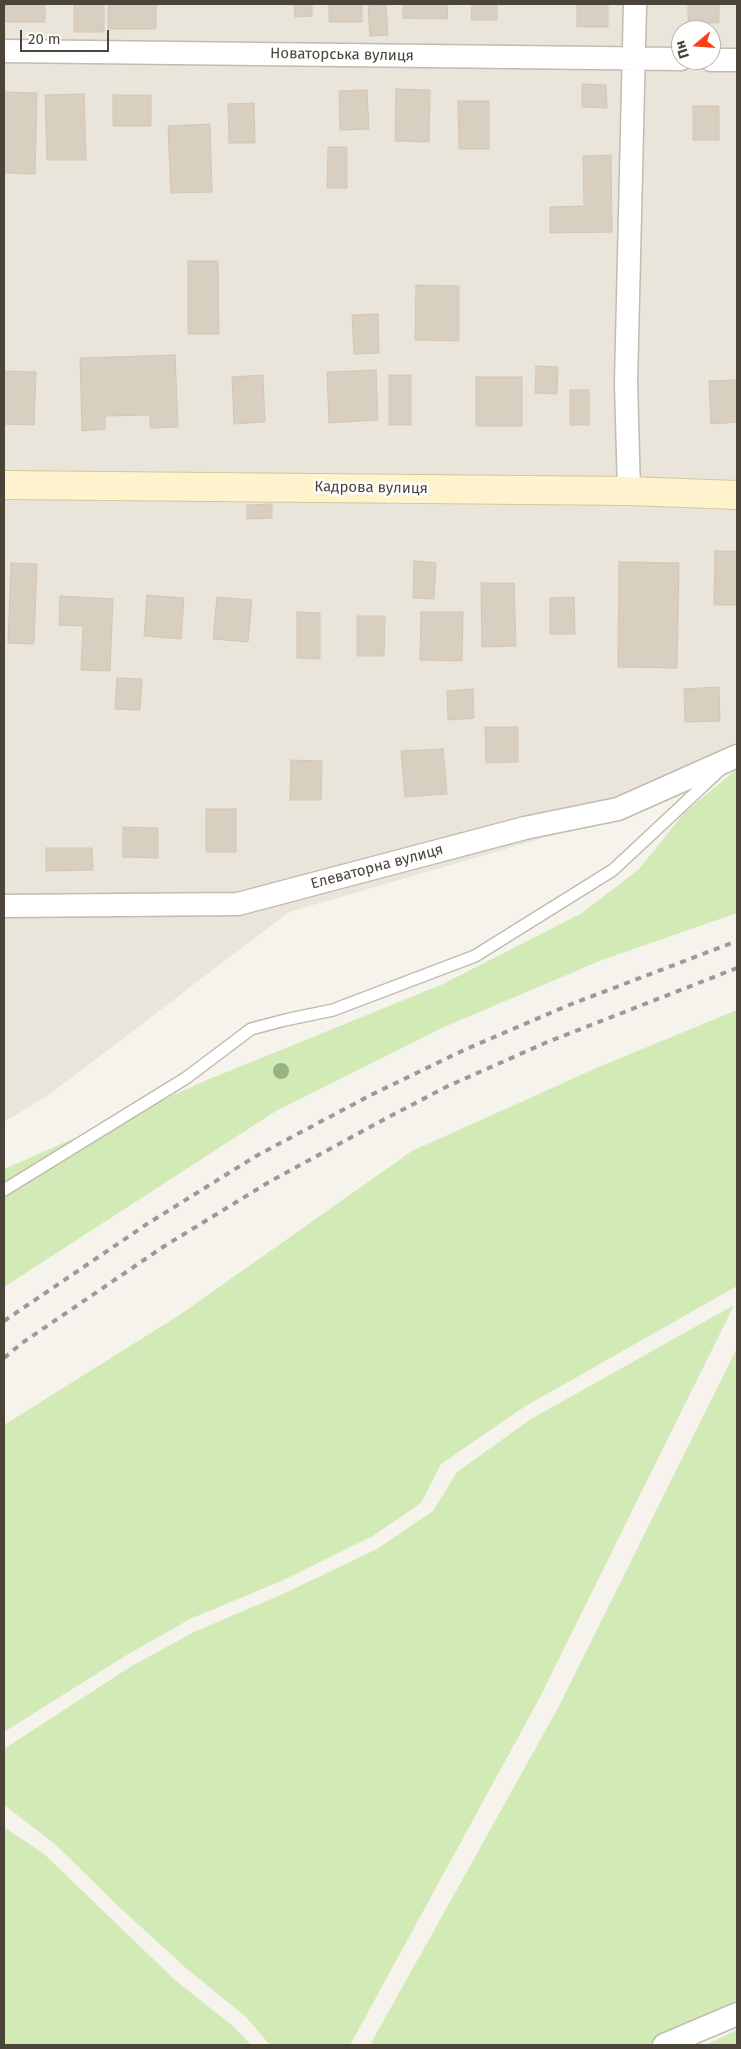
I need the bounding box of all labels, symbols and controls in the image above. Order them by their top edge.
scale bar [22,20,111,52]
north arrow [671,20,721,70]
text: 20 m [28,30,61,48]
text: Пн [671,39,693,60]
street label: Новаторська вулиця [270,45,414,65]
street label: Кадрова вулиця [314,478,428,498]
street label: Елеваторна вулиця [309,841,445,893]

